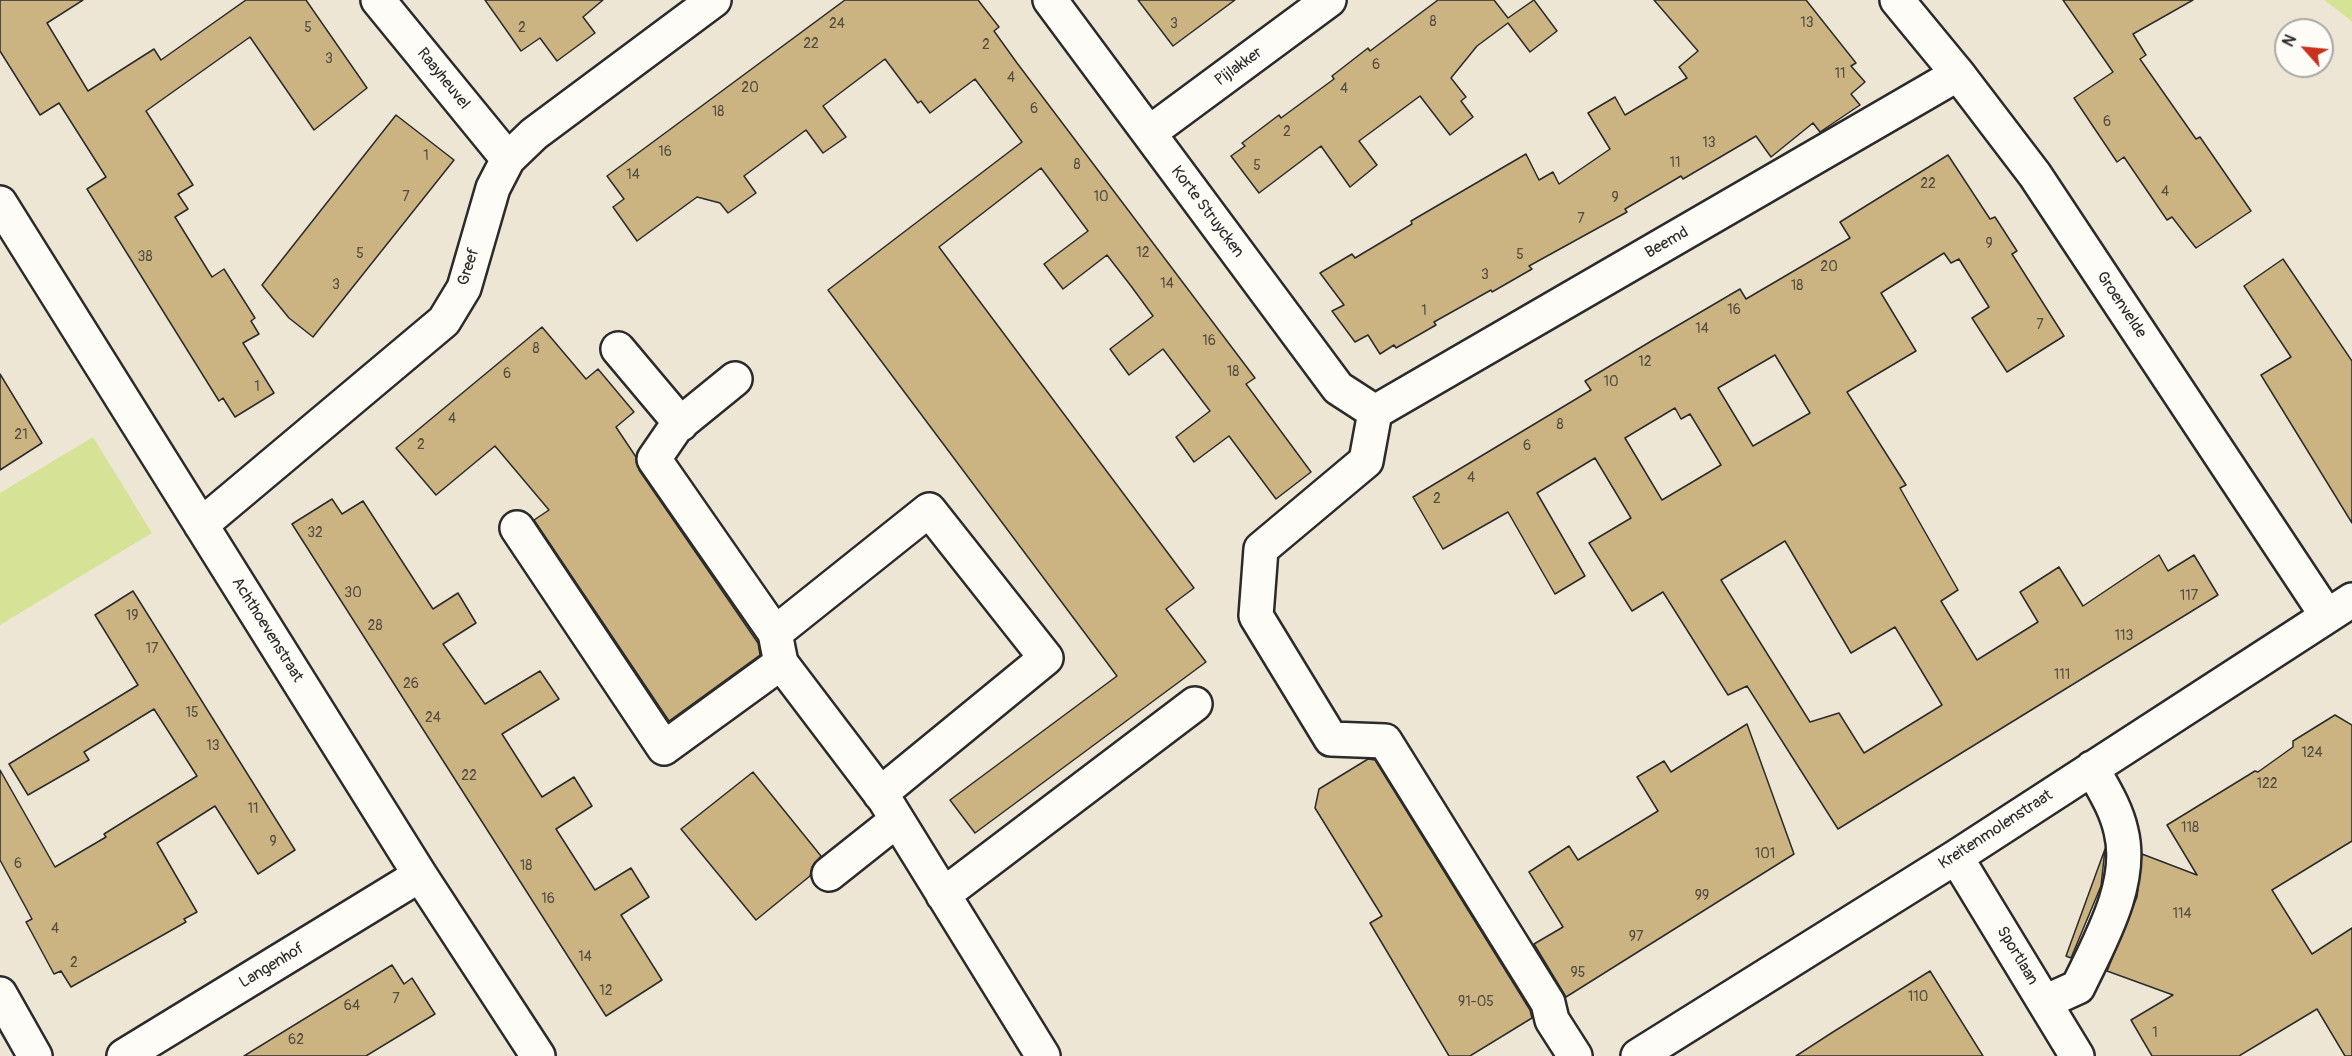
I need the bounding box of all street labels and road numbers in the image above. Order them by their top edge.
street label: Pijlakker [1212,43,1266,91]
street label: Raayheuvel [412,44,474,114]
street label: Korte Struycken [1166,162,1248,262]
street label: Beemd [1642,223,1692,263]
street label: Greef [454,246,484,288]
street label: Groenvelde [2092,268,2150,342]
street label: Achthoevenstraat [227,574,307,686]
street label: Kreitenmolenstraat [1935,786,2057,874]
street label: Sportlaan [1992,923,2042,989]
street label: Langenhof [236,939,308,993]

